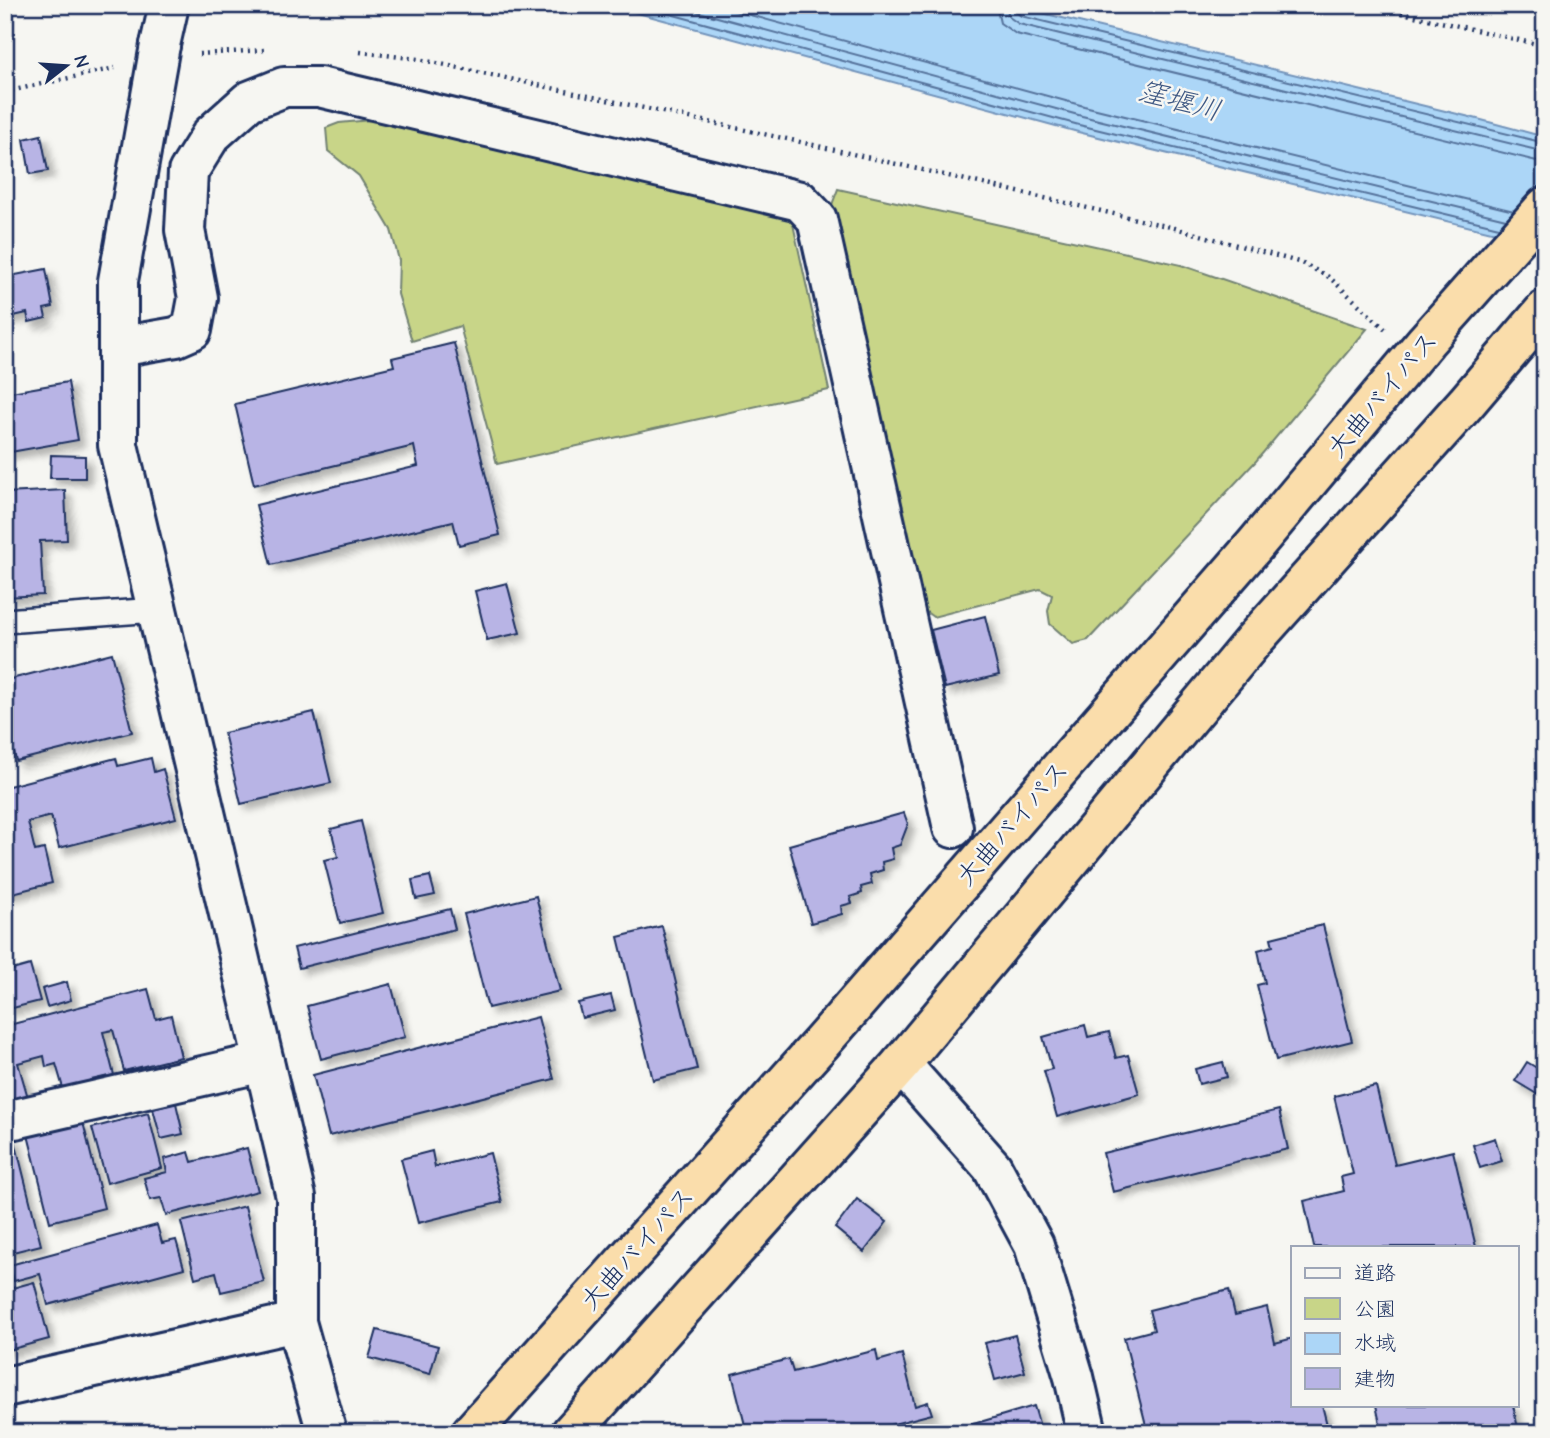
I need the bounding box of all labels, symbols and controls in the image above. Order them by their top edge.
north arrow [32,32,102,102]
text: N [69,52,94,70]
water label: 窪堰川 [1135,75,1224,127]
street label: 大曲バイパス [1321,325,1444,464]
street label: 大曲バイパス [950,755,1075,892]
street label: 大曲バイパス [575,1181,701,1316]
legend [1291,1246,1518,1406]
text: 道路 [1354,1261,1396,1285]
text: 公園 [1354,1297,1396,1321]
text: 水域 [1354,1331,1396,1355]
text: 建物 [1354,1367,1396,1391]

